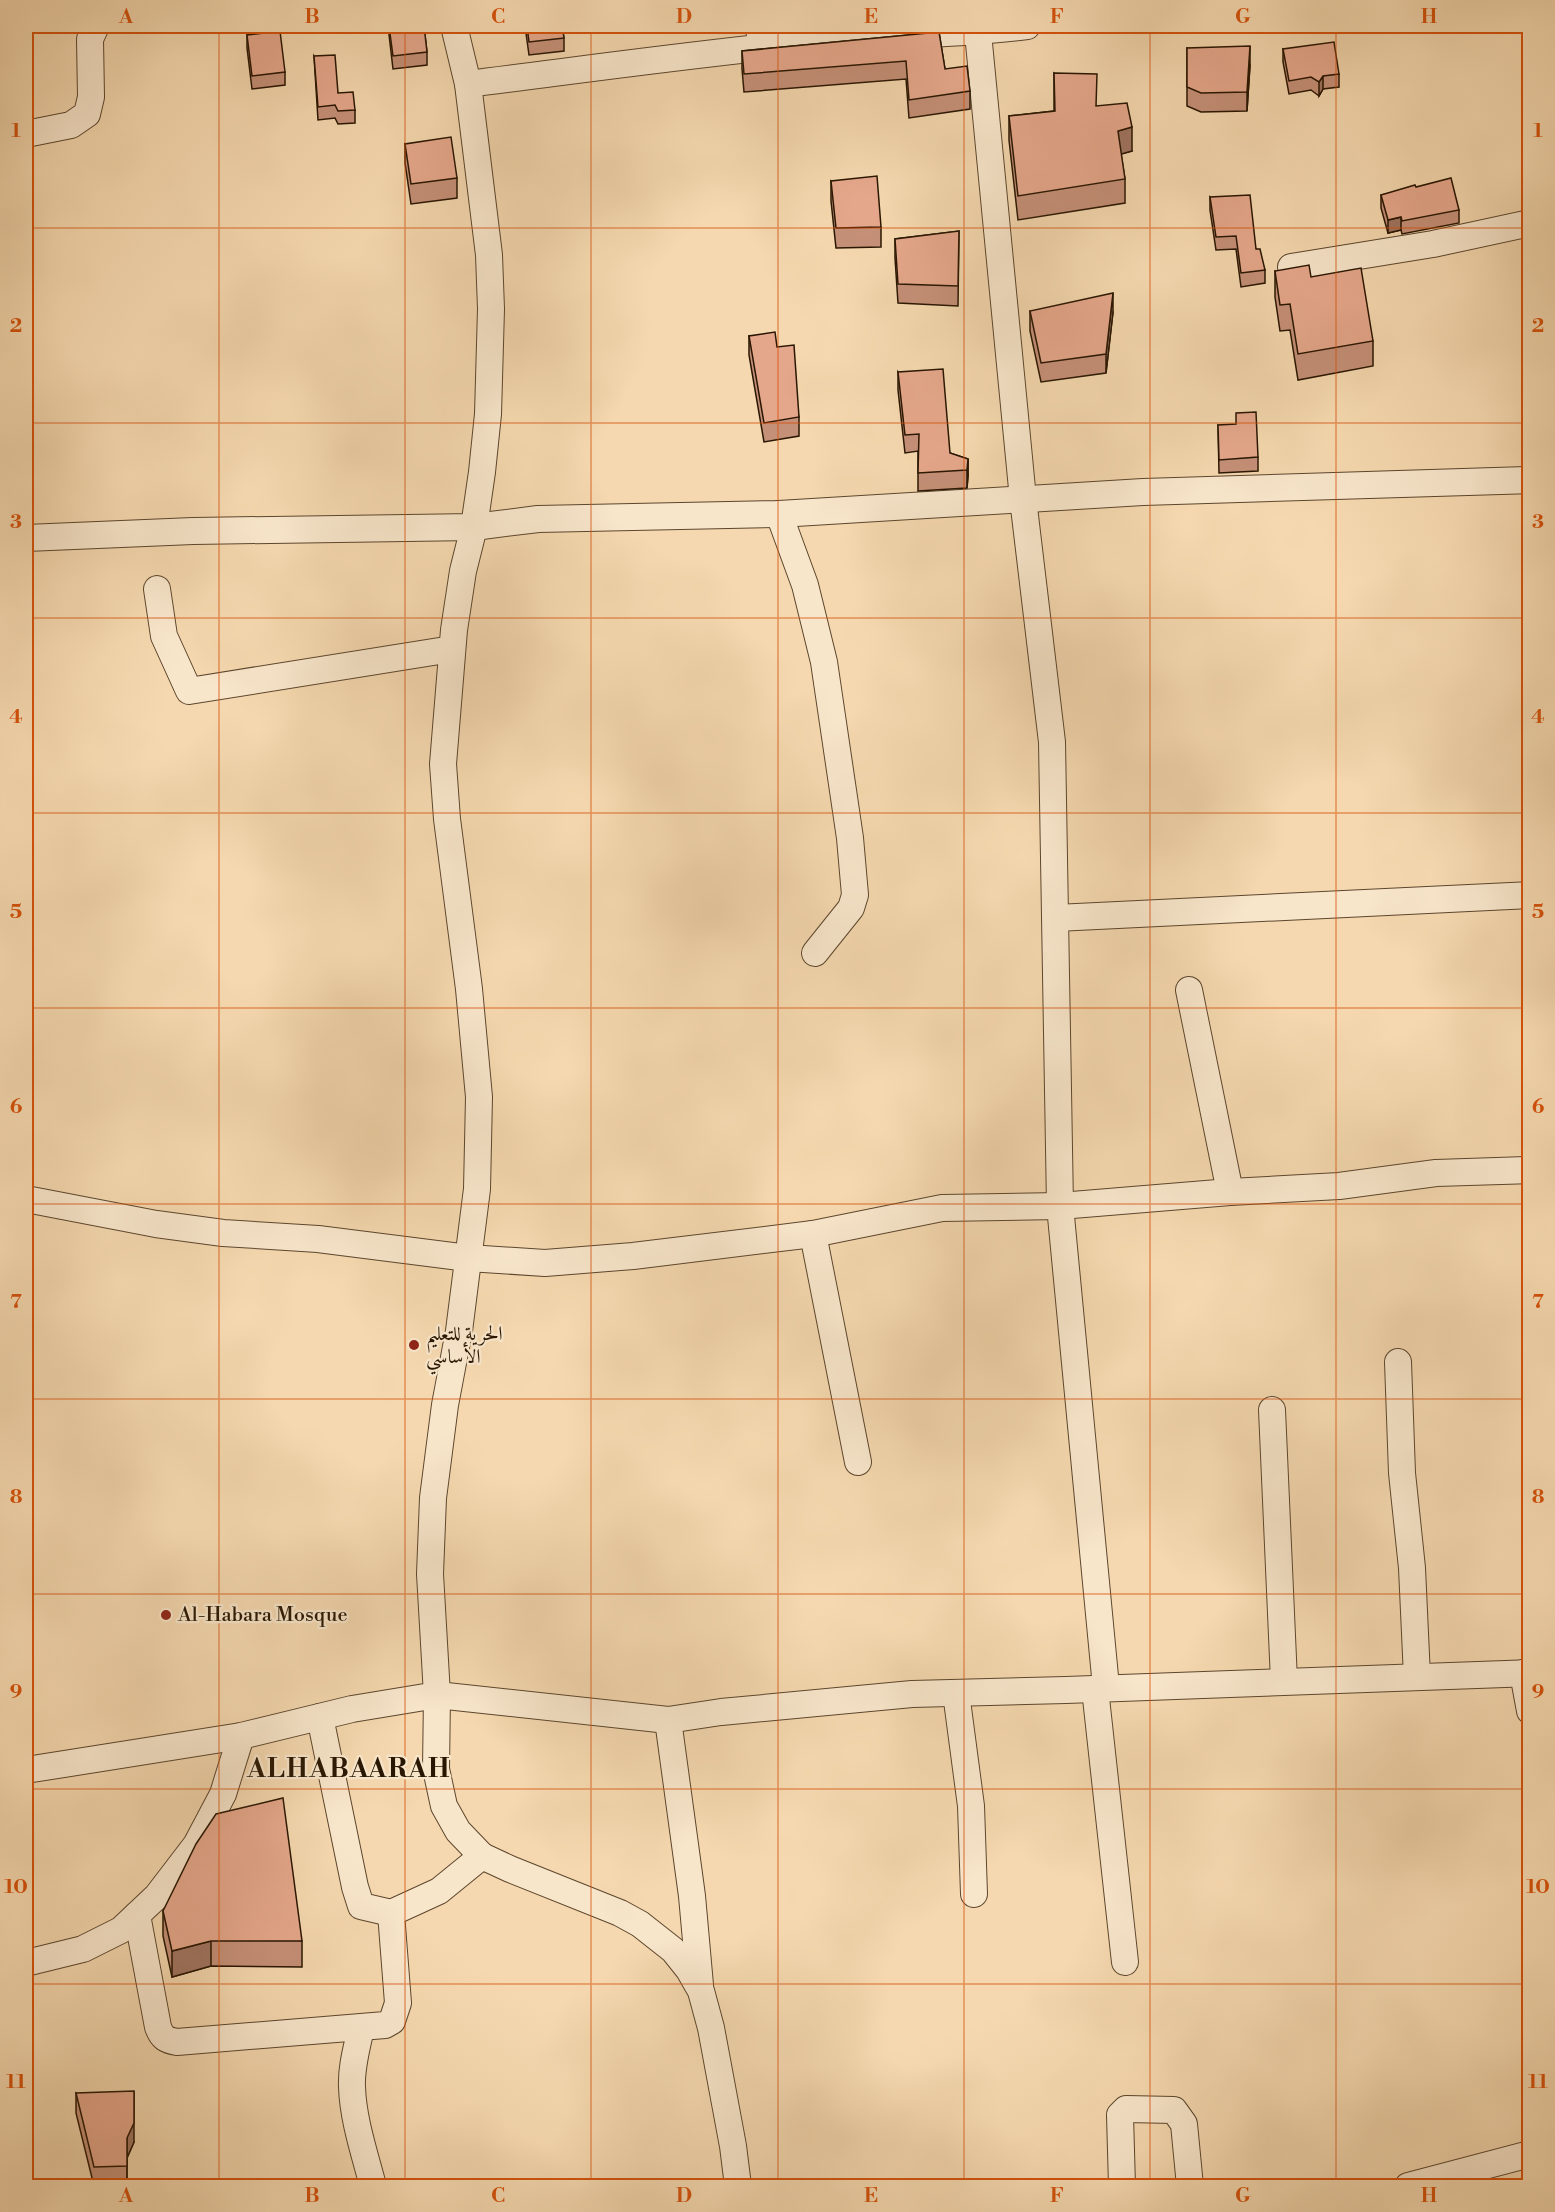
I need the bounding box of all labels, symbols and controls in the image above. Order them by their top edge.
text: A [118,5,134,30]
text: B [304,5,320,30]
text: C [491,5,505,30]
text: D [676,5,692,30]
text: E [864,5,878,30]
text: F [1050,5,1064,30]
text: G [1235,5,1251,30]
text: H [1421,5,1438,30]
text: 1 [11,119,21,144]
text: 1 [1533,119,1543,144]
text: 2 [10,314,22,339]
text: 2 [1532,314,1544,339]
text: 3 [10,510,22,535]
text: 3 [1532,510,1544,535]
text: 4 [9,705,23,730]
text: 4 [1531,705,1545,730]
text: 5 [10,900,22,925]
text: 5 [1532,900,1544,925]
text: 6 [10,1095,23,1120]
text: 6 [1532,1095,1545,1120]
text: 7 [10,1290,22,1315]
text: 7 [1532,1290,1544,1315]
place label: الحرية للتعليم الأساسي [426,1322,503,1375]
marker: الحرية للتعليم الأساسي [407,1338,421,1352]
text: 8 [10,1485,23,1510]
text: 8 [1532,1485,1545,1510]
place label: Al-Habara Mosque [177,1603,348,1628]
marker: Al-Habara Mosque [159,1608,173,1622]
text: 9 [10,1680,22,1705]
text: 9 [1532,1680,1544,1705]
district label: ALHABAARAH [246,1753,451,1785]
text: 10 [4,1875,28,1900]
text: 10 [1526,1875,1550,1900]
text: 11 [6,2070,26,2095]
text: 11 [1528,2070,1548,2095]
text: A [118,2184,134,2209]
text: B [304,2184,320,2209]
text: C [491,2184,505,2209]
text: D [676,2184,692,2209]
text: E [864,2184,878,2209]
text: F [1050,2184,1064,2209]
text: G [1235,2184,1251,2209]
text: H [1421,2184,1438,2209]

